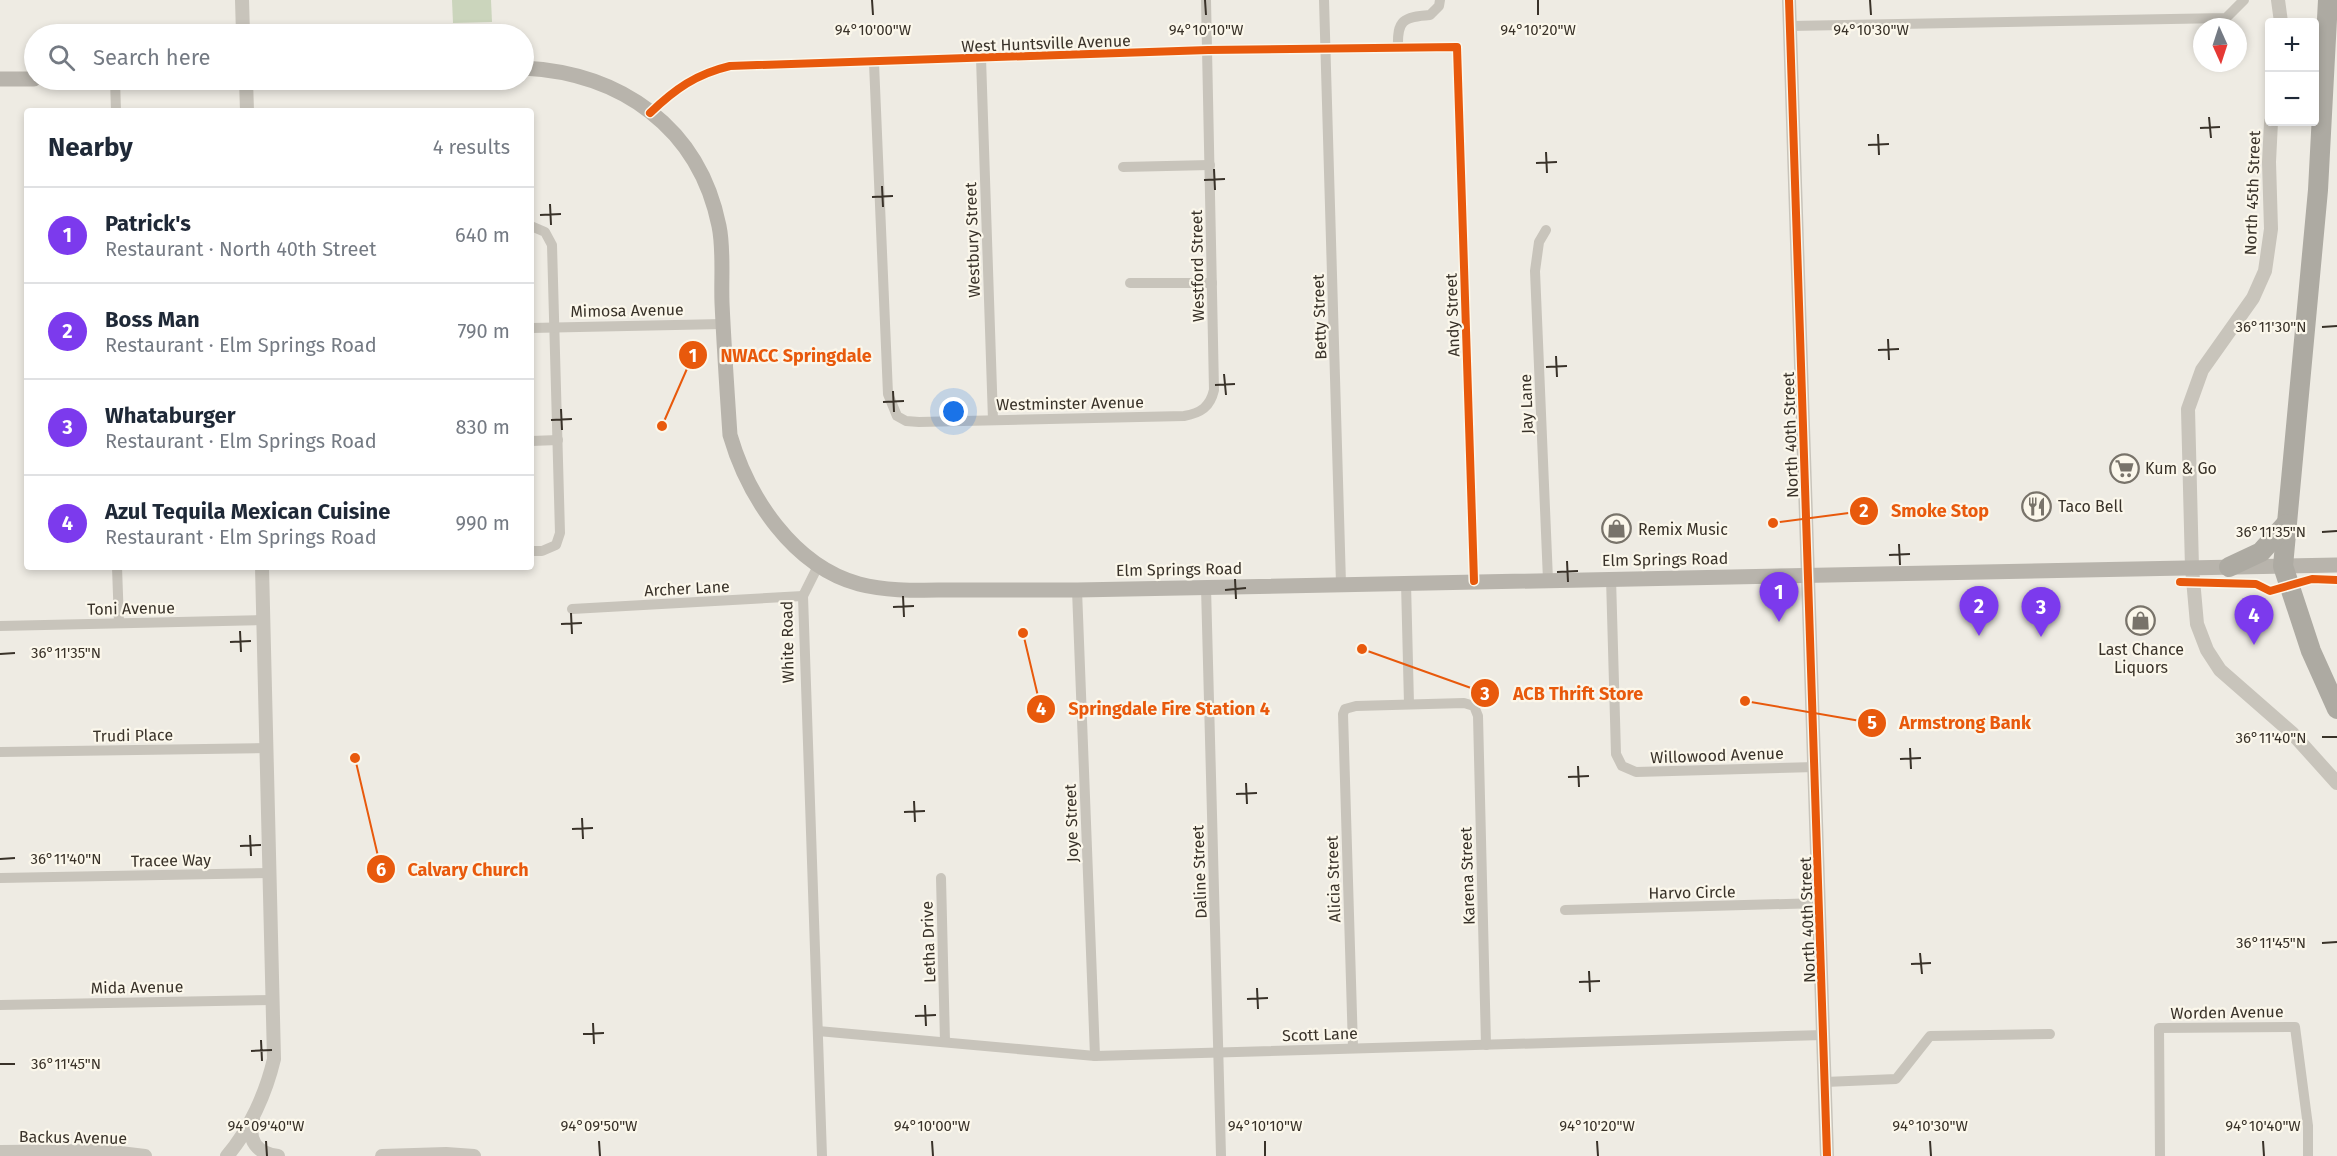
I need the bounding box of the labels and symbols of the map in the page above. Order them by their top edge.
north arrow [2193,18,2247,72]
text: 94°10'00"W [835,21,912,39]
text: 94°10'10"W [1169,21,1244,39]
text: 94°10'20"W [1500,21,1576,39]
text: 94°10'30"W [1833,21,1909,39]
street label: West Huntsville Avenue [961,31,1131,56]
street label: North 45th Street [2241,130,2264,256]
street label: Westbury Street [961,182,984,298]
street label: Westford Street [1187,209,1208,322]
street label: Andy Street [1442,273,1463,357]
street label: Betty Street [1309,274,1330,360]
street label: Mimosa Avenue [570,300,684,321]
text: 36°11'30"N [2235,318,2307,336]
callout: NWACC Springdale [678,337,883,373]
text: 1 [689,345,697,367]
text: NWACC Springdale [720,345,872,367]
street label: North 40th Street [1779,371,1802,498]
street label: Jay Lane [1516,374,1537,434]
street label: Westminster Avenue [996,393,1144,414]
your location [939,397,968,426]
supermarket icon: Kum & Go [2108,452,2140,484]
place label: Kum & Go [2145,459,2217,478]
restaurant icon: Taco Bell [2021,490,2053,522]
callout: Smoke Stop [1849,493,2001,529]
place label: Taco Bell [2058,497,2123,516]
text: 2 [1859,500,1869,522]
text: Smoke Stop [1891,500,1989,522]
shop icon: Remix Music [1601,513,1633,545]
place label: Remix Music [1638,520,1728,539]
text: 36°11'35"N [2236,523,2306,541]
street label: Elm Springs Road [1602,549,1728,570]
street label: Elm Springs Road [1116,559,1242,580]
pin: 1 [1760,572,1798,622]
street label: Archer Lane [644,577,730,600]
pin: 2 [1960,586,1998,636]
pin: 3 [2022,588,2060,637]
pin: 4 [2234,596,2274,645]
street label: Toni Avenue [87,598,175,619]
street label: White Road [777,601,798,683]
shop icon: Last Chance Liquors [2125,605,2157,637]
place label: Last Chance Liquors [2098,640,2184,677]
text: 36°11'35"N [31,644,101,662]
callout: ACB Thrift Store [1470,675,1655,711]
text: 3 [1479,683,1490,705]
text: ACB Thrift Store [1512,683,1643,705]
callout: Springdale Fire Station 4 [1026,691,1282,727]
text: 4 [1036,698,1046,720]
text: Springdale Fire Station 4 [1068,698,1270,720]
callout: Armstrong Bank [1857,705,2042,741]
text: 5 [1867,712,1877,734]
text: Armstrong Bank [1898,712,2032,734]
street label: Trudi Place [93,725,173,746]
text: 36°11'40"N [2235,729,2307,747]
street label: Willowood Avenue [1650,744,1784,767]
street label: Joye Street [1061,783,1082,862]
street label: Daline Street [1188,825,1211,919]
street label: Karena Street [1456,826,1479,925]
street label: Alicia Street [1322,835,1345,923]
text: 36°11'40"N [30,850,102,868]
street label: Tracee Way [131,850,211,871]
callout: Calvary Church [366,851,541,887]
street label: North 40th Street [1796,856,1819,983]
text: 6 [376,859,386,881]
text: Calvary Church [407,859,529,881]
street label: Harvo Circle [1648,882,1736,903]
street label: Letha Drive [918,901,939,983]
text: 36°11'45"N [2236,934,2306,952]
street label: Mida Avenue [91,977,183,998]
street label: Worden Avenue [2170,1002,2284,1023]
street label: Scott Lane [1282,1024,1358,1045]
text: 36°11'45"N [31,1055,101,1073]
text: 94°09'40"W [228,1117,305,1135]
text: 94°09'50"W [560,1117,638,1135]
text: 94°10'00"W [894,1117,971,1135]
text: 94°10'10"W [1228,1117,1303,1135]
text: 94°10'20"W [1559,1117,1635,1135]
text: 94°10'30"W [1892,1117,1968,1135]
text: 94°10'40"W [2225,1117,2301,1135]
street label: Backus Avenue [19,1127,127,1148]

